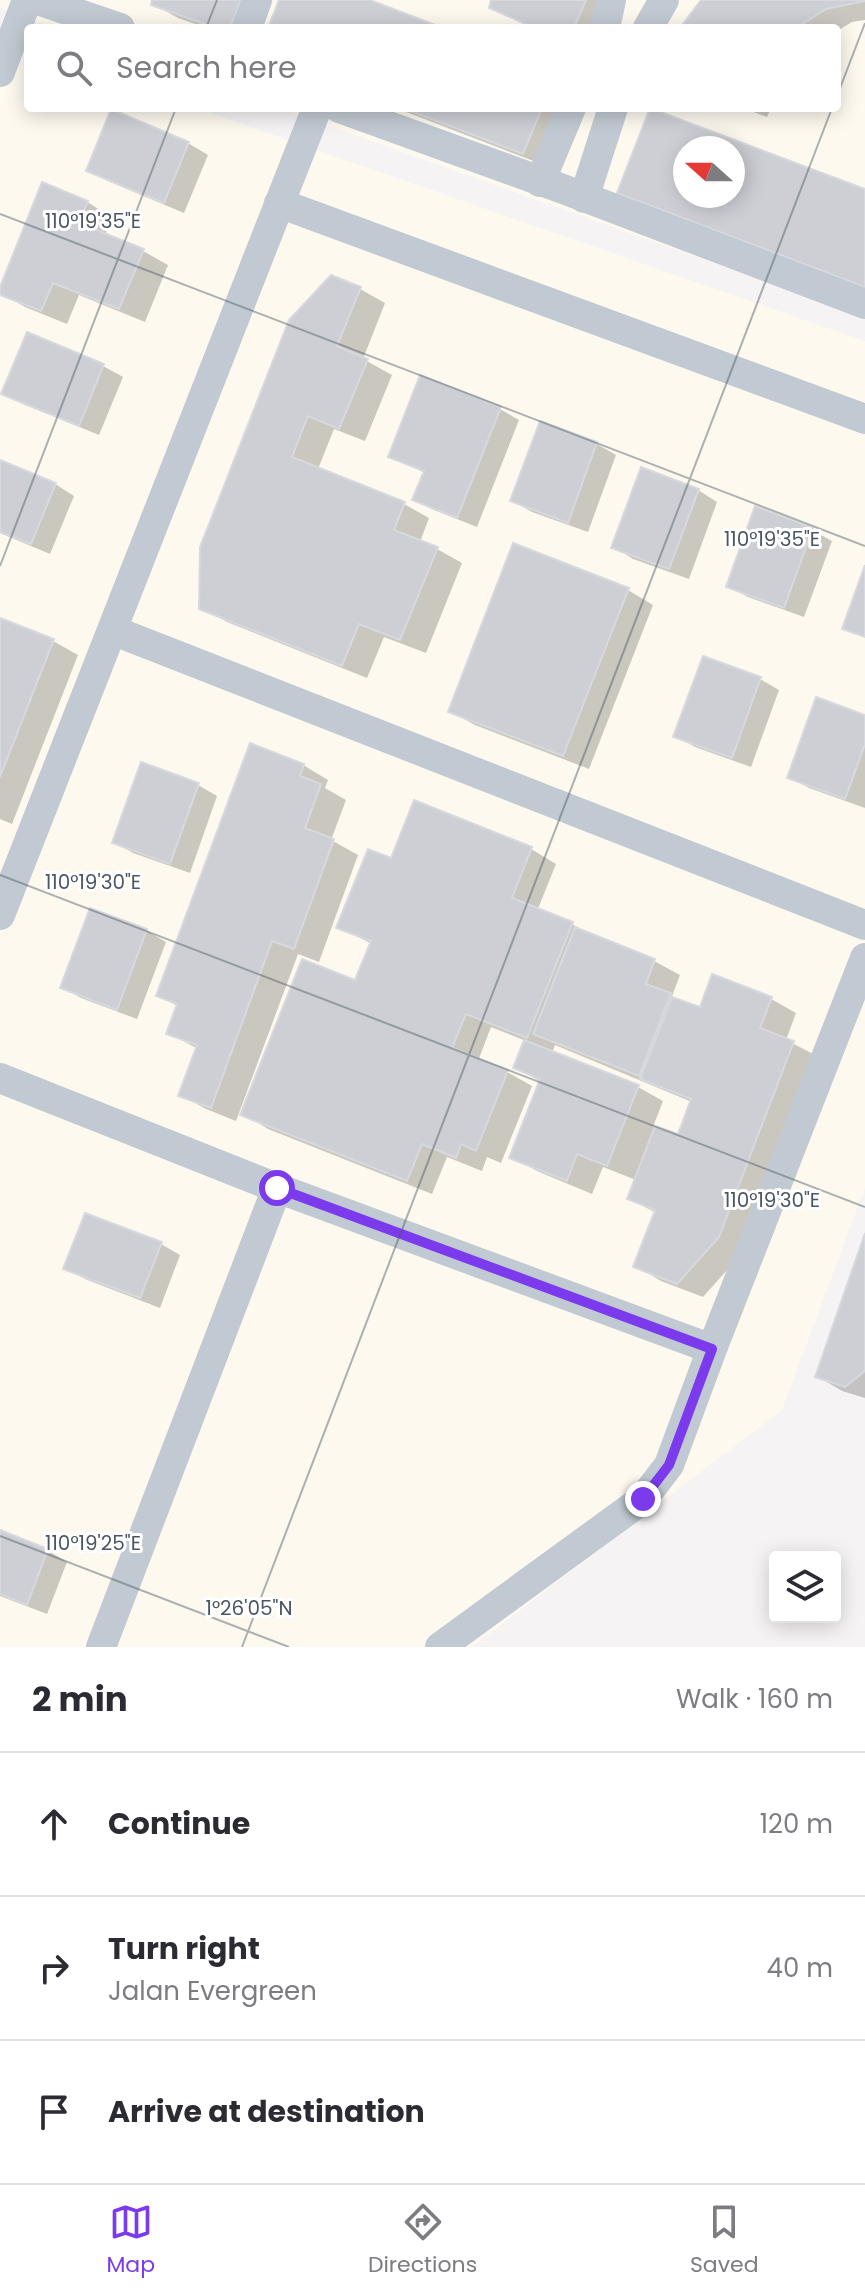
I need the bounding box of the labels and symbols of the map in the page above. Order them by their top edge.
north arrow [673,136,745,208]
text: 110°19'35"E [45,207,141,235]
text: 110°19'35"E [724,525,820,553]
text: 110°19'30"E [45,868,141,896]
route start [259,1170,295,1206]
text: 110°19'30"E [724,1186,820,1214]
route end [625,1481,661,1517]
text: 110°19'25"E [45,1529,141,1557]
text: 1°26'05"N [206,1594,293,1622]

